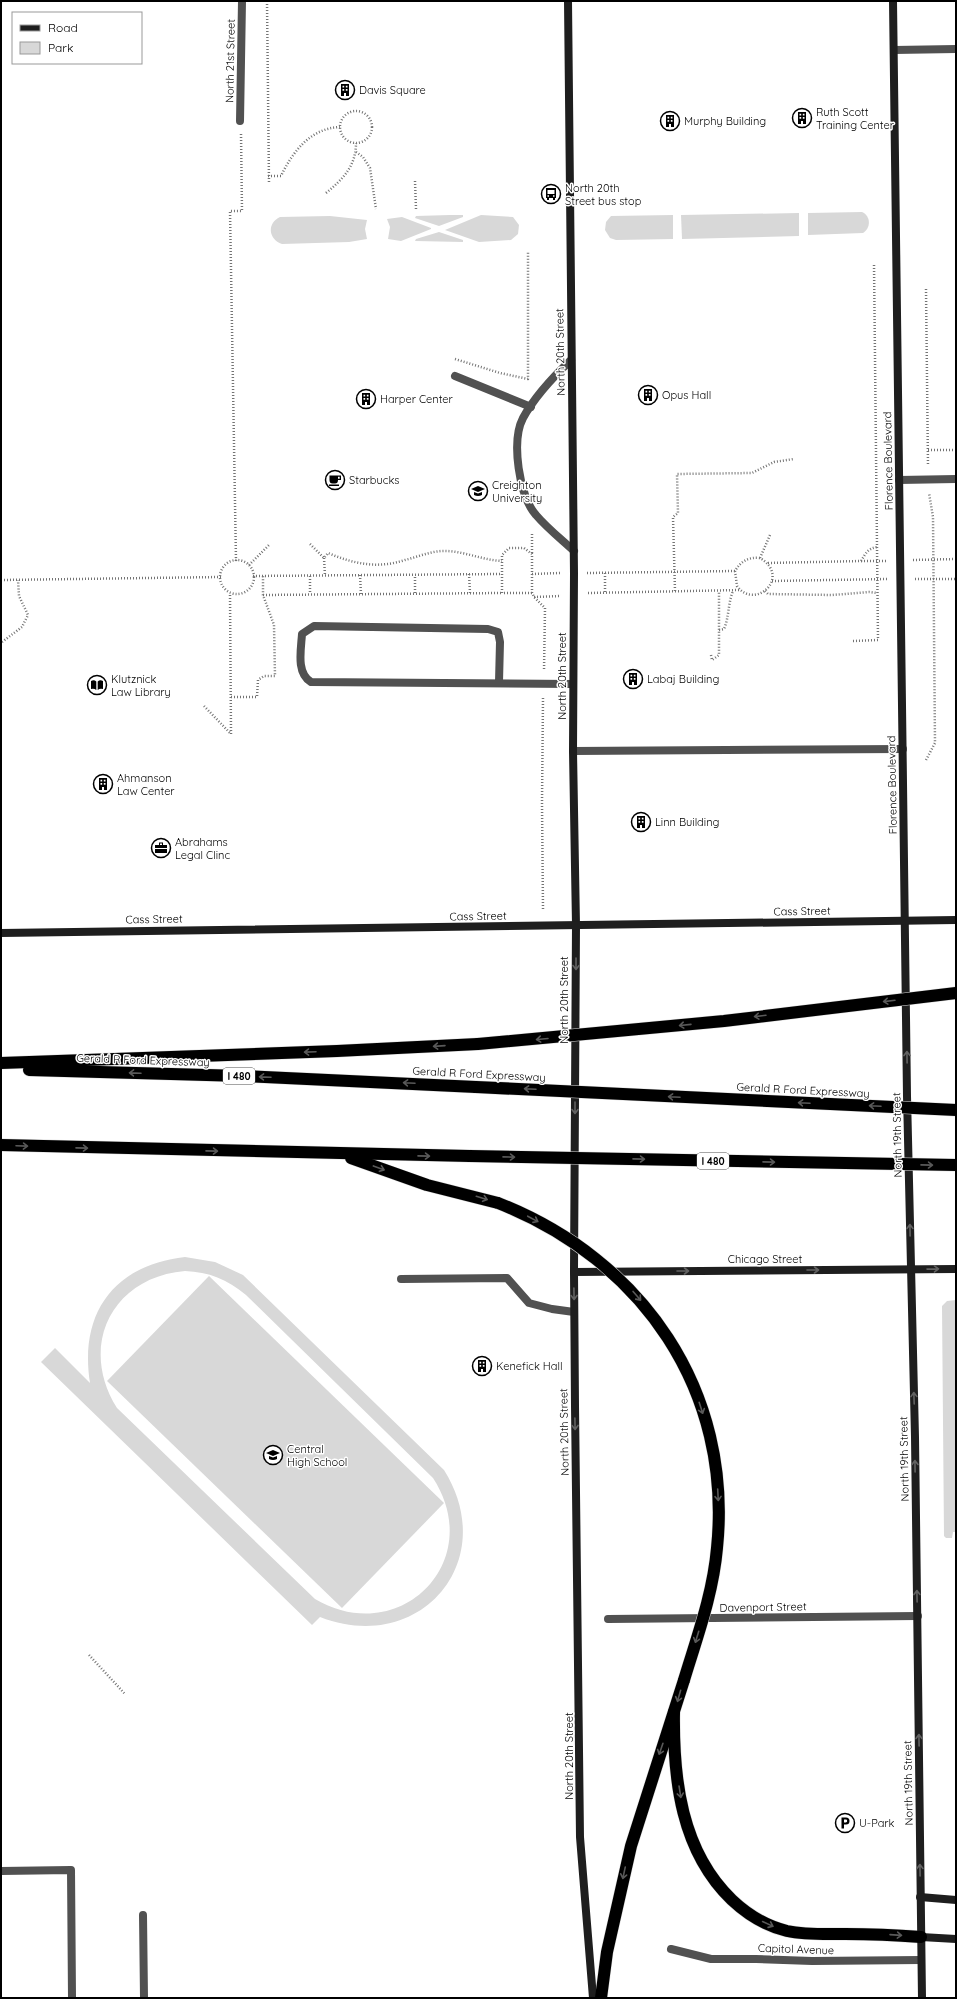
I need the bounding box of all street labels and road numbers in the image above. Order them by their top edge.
street label: North 21st Street [222,19,238,103]
street label: North 20th Street [552,308,568,396]
street label: Florence Boulevard [880,412,896,510]
street label: North 20th Street [555,632,569,720]
street label: Florence Boulevard [884,736,900,834]
street label: Cass Street [773,903,831,918]
street label: Cass Street [449,908,507,923]
street label: Cass Street [125,911,183,926]
street label: North 20th Street [557,956,571,1044]
street label: Gerald R Ford Expressway [76,1051,210,1069]
street label: Gerald R Ford Expressway [412,1064,546,1084]
road number: I 480 [223,1068,255,1084]
street label: Gerald R Ford Expressway [736,1080,870,1100]
street label: North 19th Street [889,1092,905,1178]
road number: I 480 [697,1153,729,1169]
street label: Chicago Street [728,1252,803,1266]
street label: North 20th Street [556,1388,572,1476]
street label: North 19th Street [896,1416,912,1502]
street label: Davenport Street [719,1599,807,1615]
street label: North 20th Street [562,1712,576,1800]
street label: North 19th Street [900,1740,916,1826]
street label: Capitol Avenue [758,1941,834,1957]

